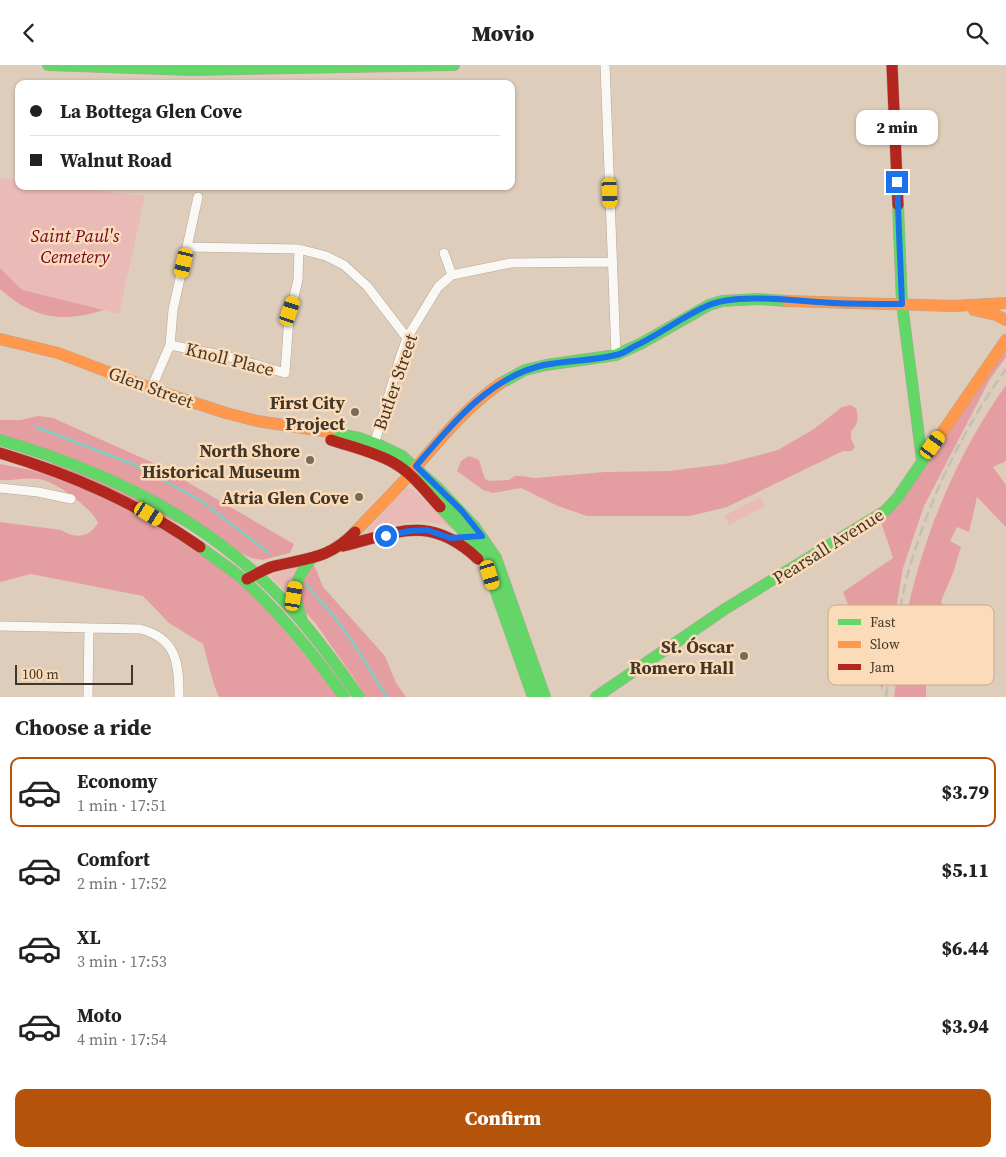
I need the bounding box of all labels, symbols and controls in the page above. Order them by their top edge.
text: Movio [472,18,534,48]
icon: back [15,19,43,47]
icon: search [963,19,991,47]
text: La Bottega Glen Cove [60,98,242,124]
callout: 2 min [856,109,938,145]
text: 2 min [876,116,918,138]
text: Walnut Road [60,147,172,173]
route end [886,171,908,193]
car [601,178,618,208]
park label: Saint Paul's Cemetery [31,223,120,269]
car [173,247,194,279]
car [278,294,301,328]
street label: Butler Street [367,330,423,433]
street label: Knoll Place [183,336,277,382]
street label: Glen Street [105,360,197,414]
place label: First City Project [270,390,346,436]
marker: First City Project [349,406,361,418]
car [918,428,947,462]
place label: North Shore Historical Museum [142,438,300,484]
marker: North Shore Historical Museum [304,454,316,466]
place label: Atria Glen Cove [222,485,349,510]
marker: Atria Glen Cove [353,491,365,503]
car [132,500,165,528]
street label: Pearsall Avenue [768,502,888,590]
route start [375,525,397,547]
car [478,558,501,592]
car [284,580,303,612]
legend [828,605,994,685]
text: Fast [870,612,896,632]
place label: St. Óscar Romero Hall [629,634,735,680]
text: Slow [870,634,900,654]
marker: St. Óscar Romero Hall [738,650,750,662]
text: Jam [869,657,895,677]
scale bar [15,662,132,685]
text: 100 m [22,664,59,684]
text: Choose a ride [15,712,152,742]
text: Economy [77,768,158,794]
icon: car [17,770,62,815]
text: $3.79 [941,779,989,805]
text: 1 min · 17:51 [77,794,167,816]
text: Comfort [77,846,150,872]
icon: car [17,848,62,893]
text: $5.11 [941,857,989,883]
text: 2 min · 17:52 [77,872,167,894]
text: XL [77,924,100,950]
icon: car [17,926,62,971]
text: $6.44 [941,935,989,961]
text: 3 min · 17:53 [77,950,167,972]
text: Moto [77,1002,122,1028]
icon: car [17,1004,62,1049]
text: $3.94 [941,1013,989,1039]
text: 4 min · 17:54 [77,1028,167,1050]
button: Confirm [15,1089,991,1147]

